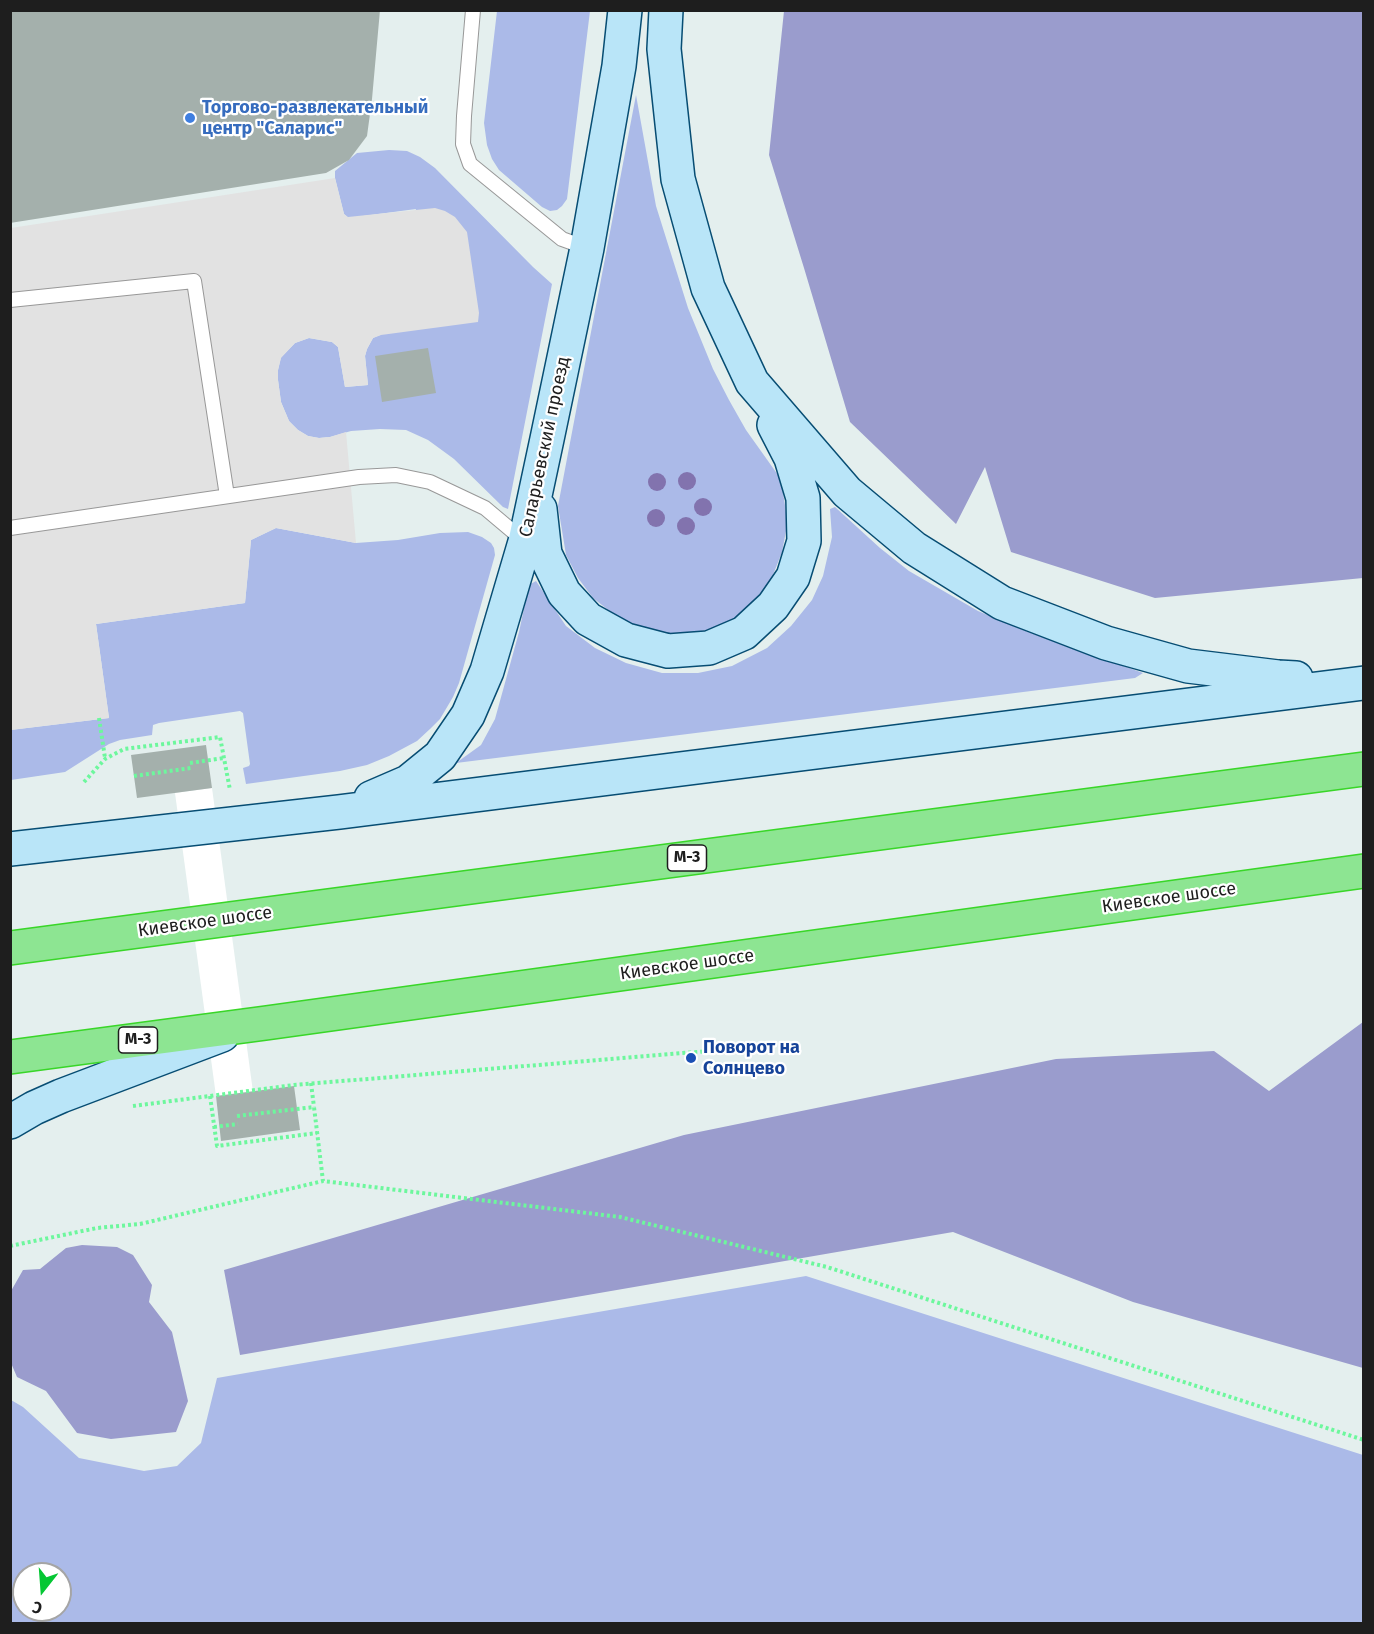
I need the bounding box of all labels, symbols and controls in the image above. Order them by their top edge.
place label: Торгово-развлекательный центр "Саларис" [202,97,428,140]
marker: Торгово-развлекательный центр "Саларис" [183,111,197,125]
street label: Саларьевский проезд [515,355,575,539]
road number: М-3 [668,845,706,871]
street label: Киевское шоссе [1101,878,1237,918]
street label: Киевское шоссе [137,902,273,942]
street label: Киевское шоссе [619,945,755,985]
road number: М-3 [118,1027,158,1053]
place label: Поворот на Солнцево [703,1037,800,1080]
marker: Поворот на Солнцево [684,1051,698,1065]
north arrow [12,1562,72,1622]
text: С [30,1597,44,1618]

